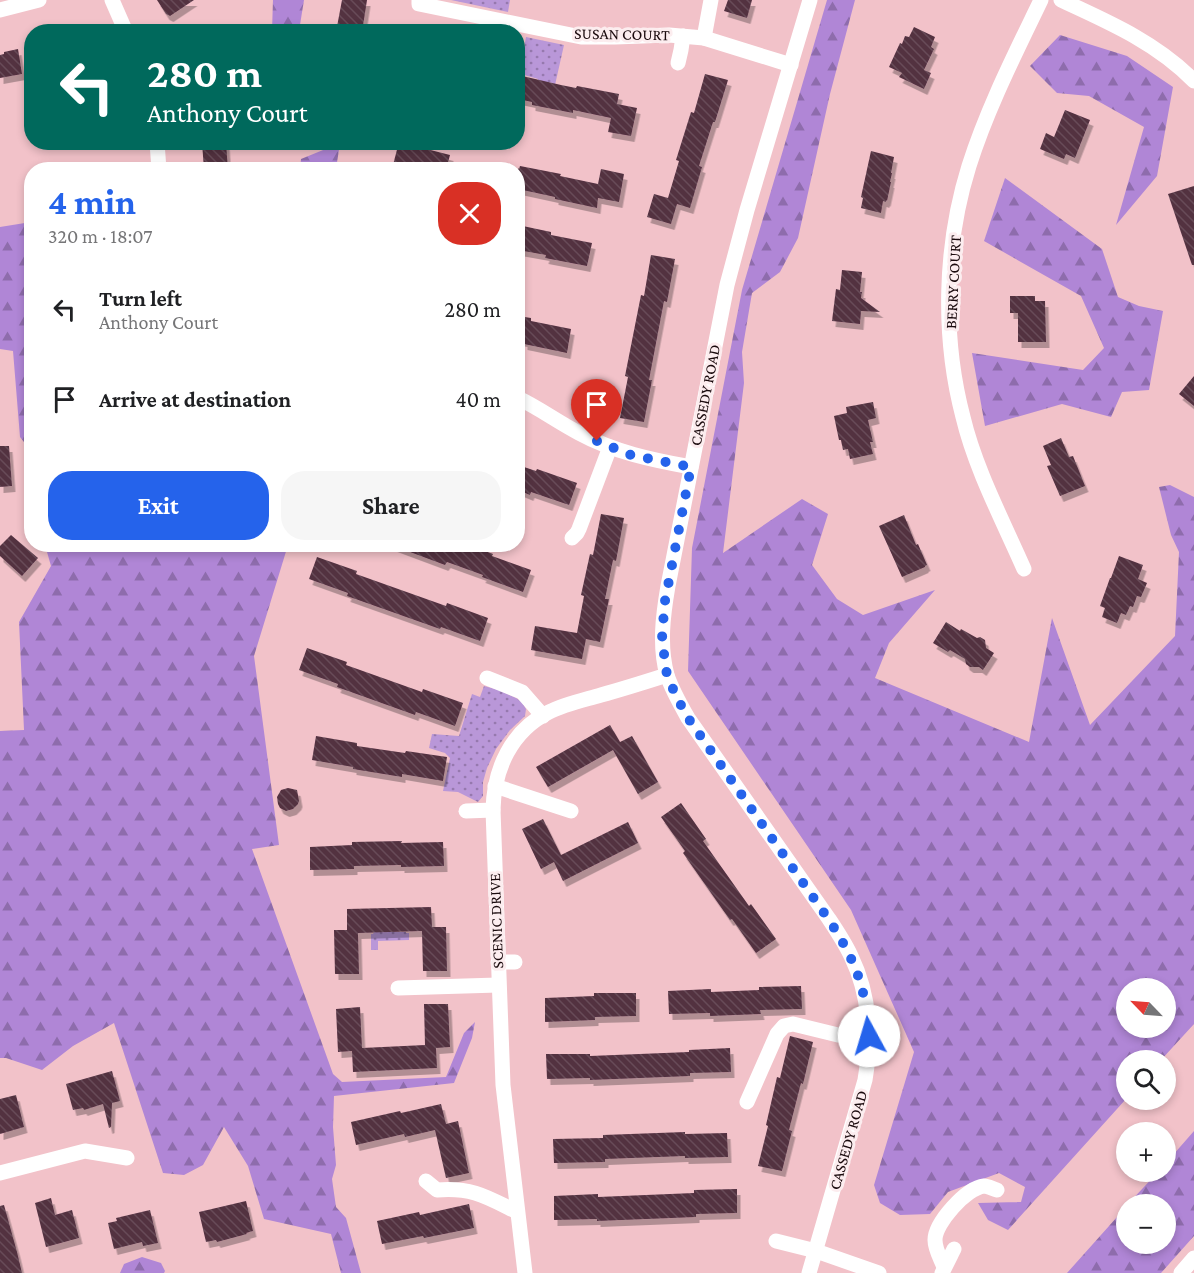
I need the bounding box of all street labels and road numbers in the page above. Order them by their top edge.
street label: SUSAN COURT [574,25,670,43]
street label: BERRY COURT [942,234,964,329]
street label: CASSEDY ROAD [687,343,723,447]
street label: SCENIC DRIVE [486,873,506,969]
street label: CASSEDY ROAD [826,1088,870,1192]

